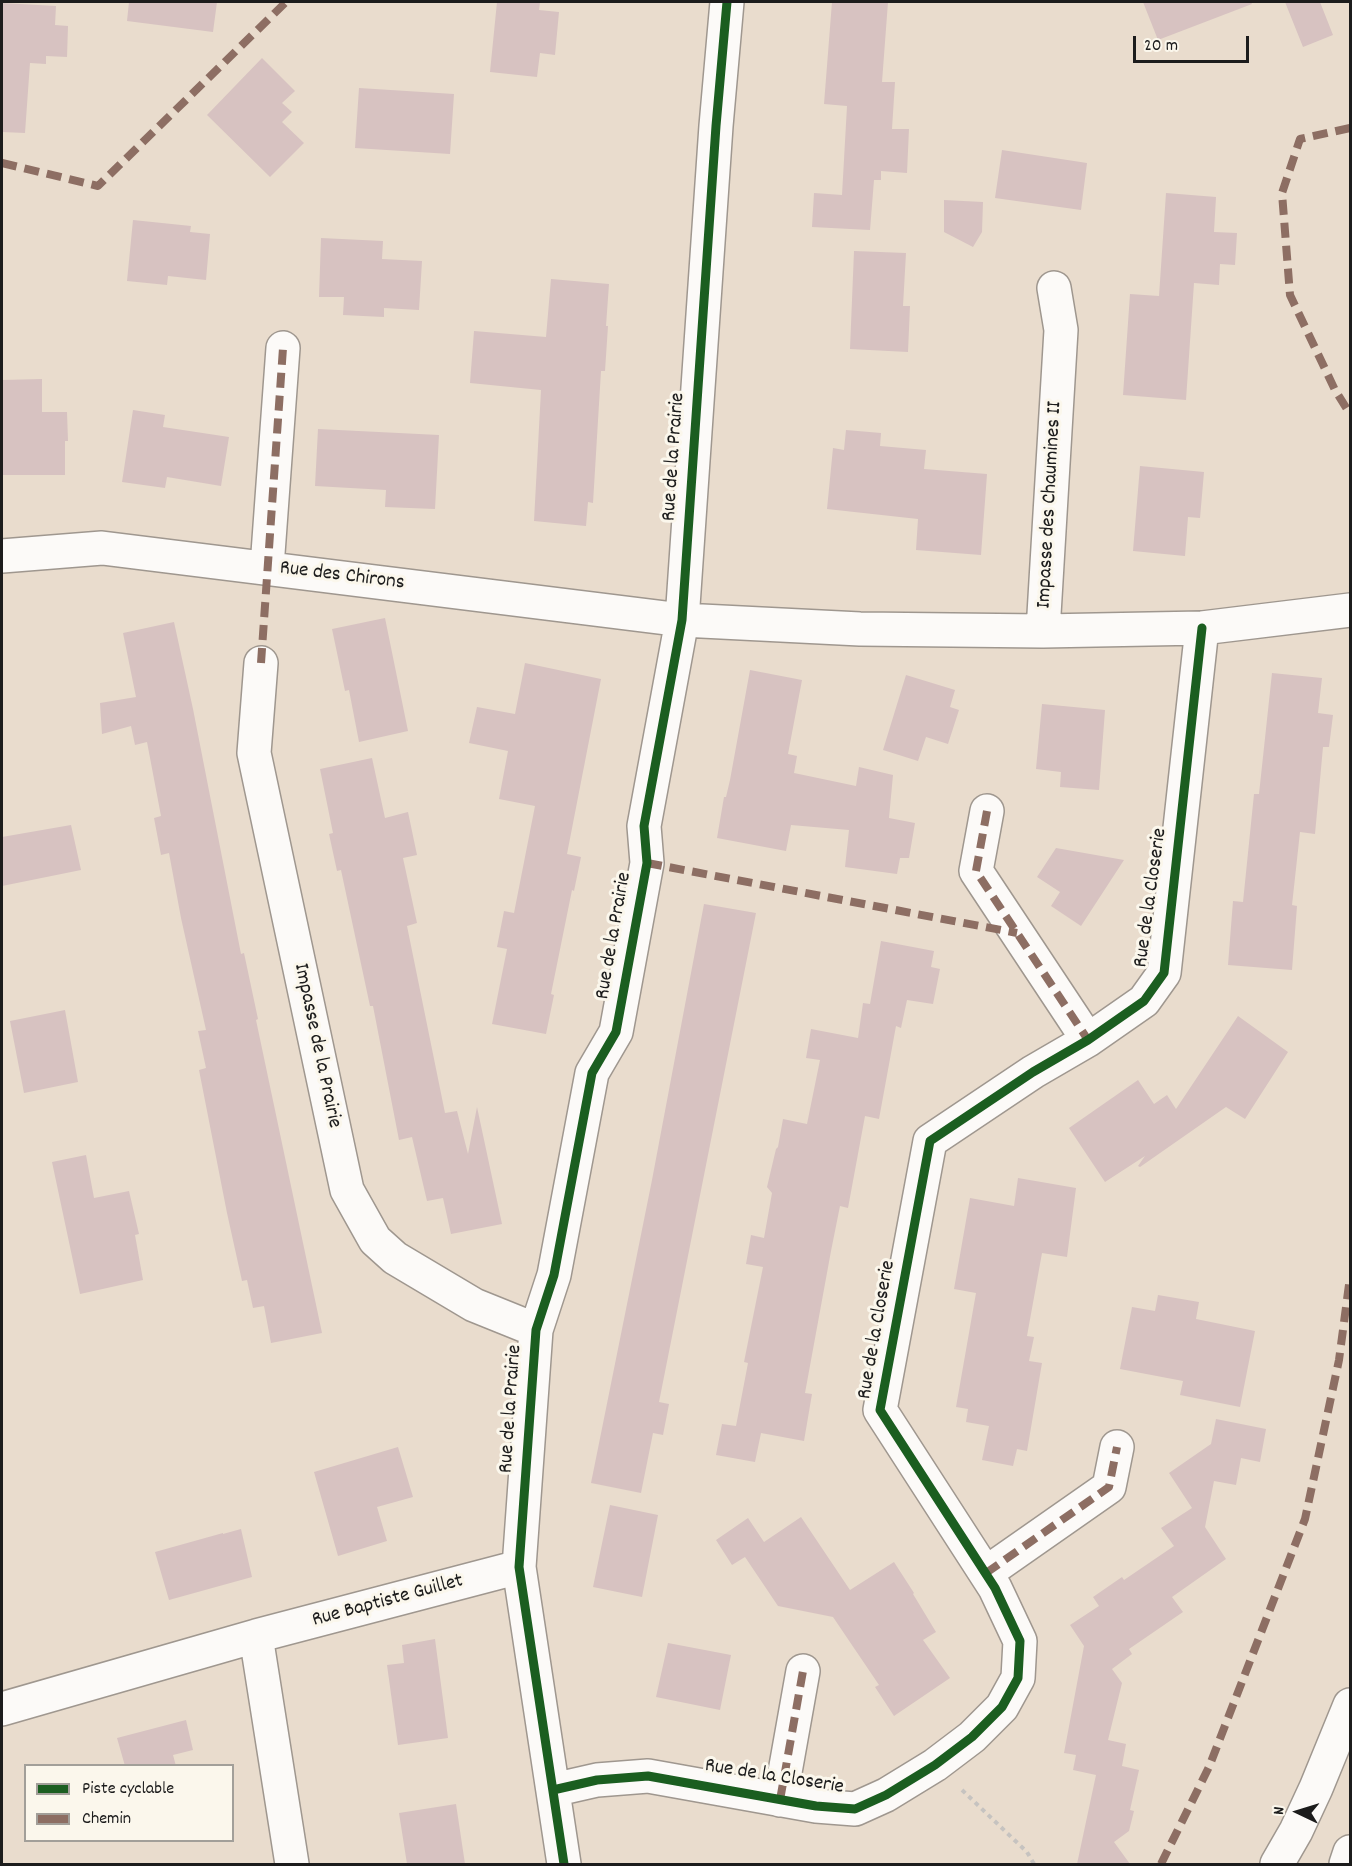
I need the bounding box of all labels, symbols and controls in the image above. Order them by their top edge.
scale bar [1136,24,1252,62]
text: 20 m [1144,34,1178,59]
street label: Rue de la Prairie [658,392,692,522]
street label: Impasse des Chaumines II [1033,401,1069,609]
street label: Rue des Chirons [278,557,406,597]
street label: Rue de la Closerie [1130,827,1174,969]
street label: Rue de la Prairie [591,870,639,1002]
street label: Impasse de la Prairie [286,961,346,1131]
street label: Rue de la Closerie [853,1259,903,1401]
street label: Rue de la Prairie [495,1344,529,1474]
street label: Rue Baptiste Guillet [310,1570,466,1634]
street label: Rue de la Closerie [703,1755,845,1801]
legend [24,1764,234,1842]
text: Piste cyclable [82,1777,174,1802]
north arrow [1268,1782,1328,1842]
text: N [1268,1806,1291,1815]
text: Chemin [82,1807,131,1832]

